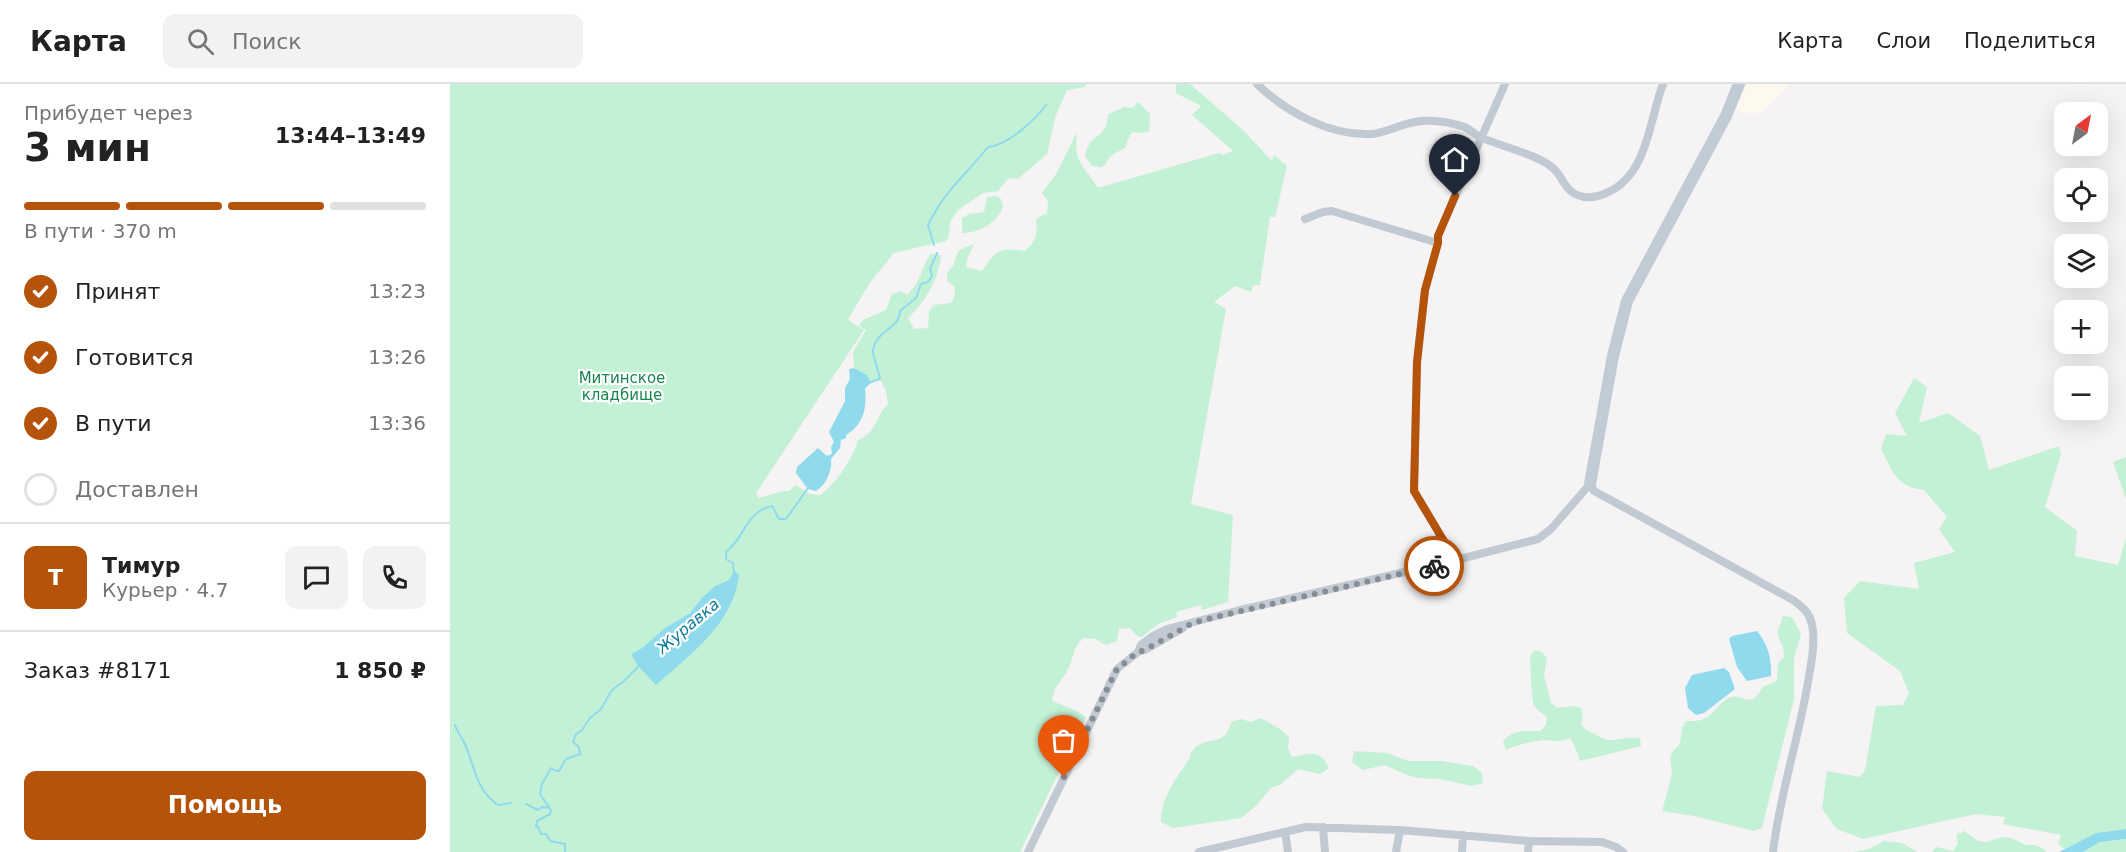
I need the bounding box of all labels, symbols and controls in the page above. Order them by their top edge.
search box [163,14,583,68]
text: Карта [30,25,127,58]
icon: search [184,25,217,58]
text: Поиск [232,29,302,54]
text: Карта [1777,29,1843,53]
text: Слои [1876,29,1931,53]
text: Поделиться [1964,29,2096,53]
text: Прибудет через [24,101,193,125]
north arrow [2054,102,2108,156]
map controls [2054,102,2108,420]
text: 13:44–13:49 [275,123,426,148]
text: 3 мин [24,125,151,170]
pin [1429,134,1480,196]
icon: home [1438,143,1471,176]
button: locate [2054,168,2108,222]
text: В пути · 370 m [24,219,177,243]
button: layers [2054,234,2108,288]
icon: check [24,275,57,308]
text: Принят [75,279,160,304]
text: 13:23 [368,279,426,303]
button: + [2054,300,2108,354]
icon: check [24,341,57,374]
text: Готовится [75,345,194,370]
text: 13:26 [368,345,426,369]
button: − [2054,366,2108,420]
park label: Митинское кладбище [579,369,665,404]
icon: check [24,407,57,440]
text: В пути [75,411,152,436]
text: 13:36 [368,411,426,435]
text: Доставлен [75,477,199,502]
courier [1404,536,1464,596]
button: chat [285,546,348,609]
button: phone [363,546,426,609]
icon: bike [1418,550,1451,583]
text: Тимур [102,553,181,578]
text: Т [48,565,63,590]
text: Курьер · 4.7 [102,578,228,602]
water label: Журавка [652,594,723,658]
text: Заказ #8171 [24,658,171,683]
text: 1 850 ₽ [334,658,426,683]
pin [1038,715,1089,777]
icon: bag [1047,724,1080,757]
button: Помощь [24,771,426,840]

